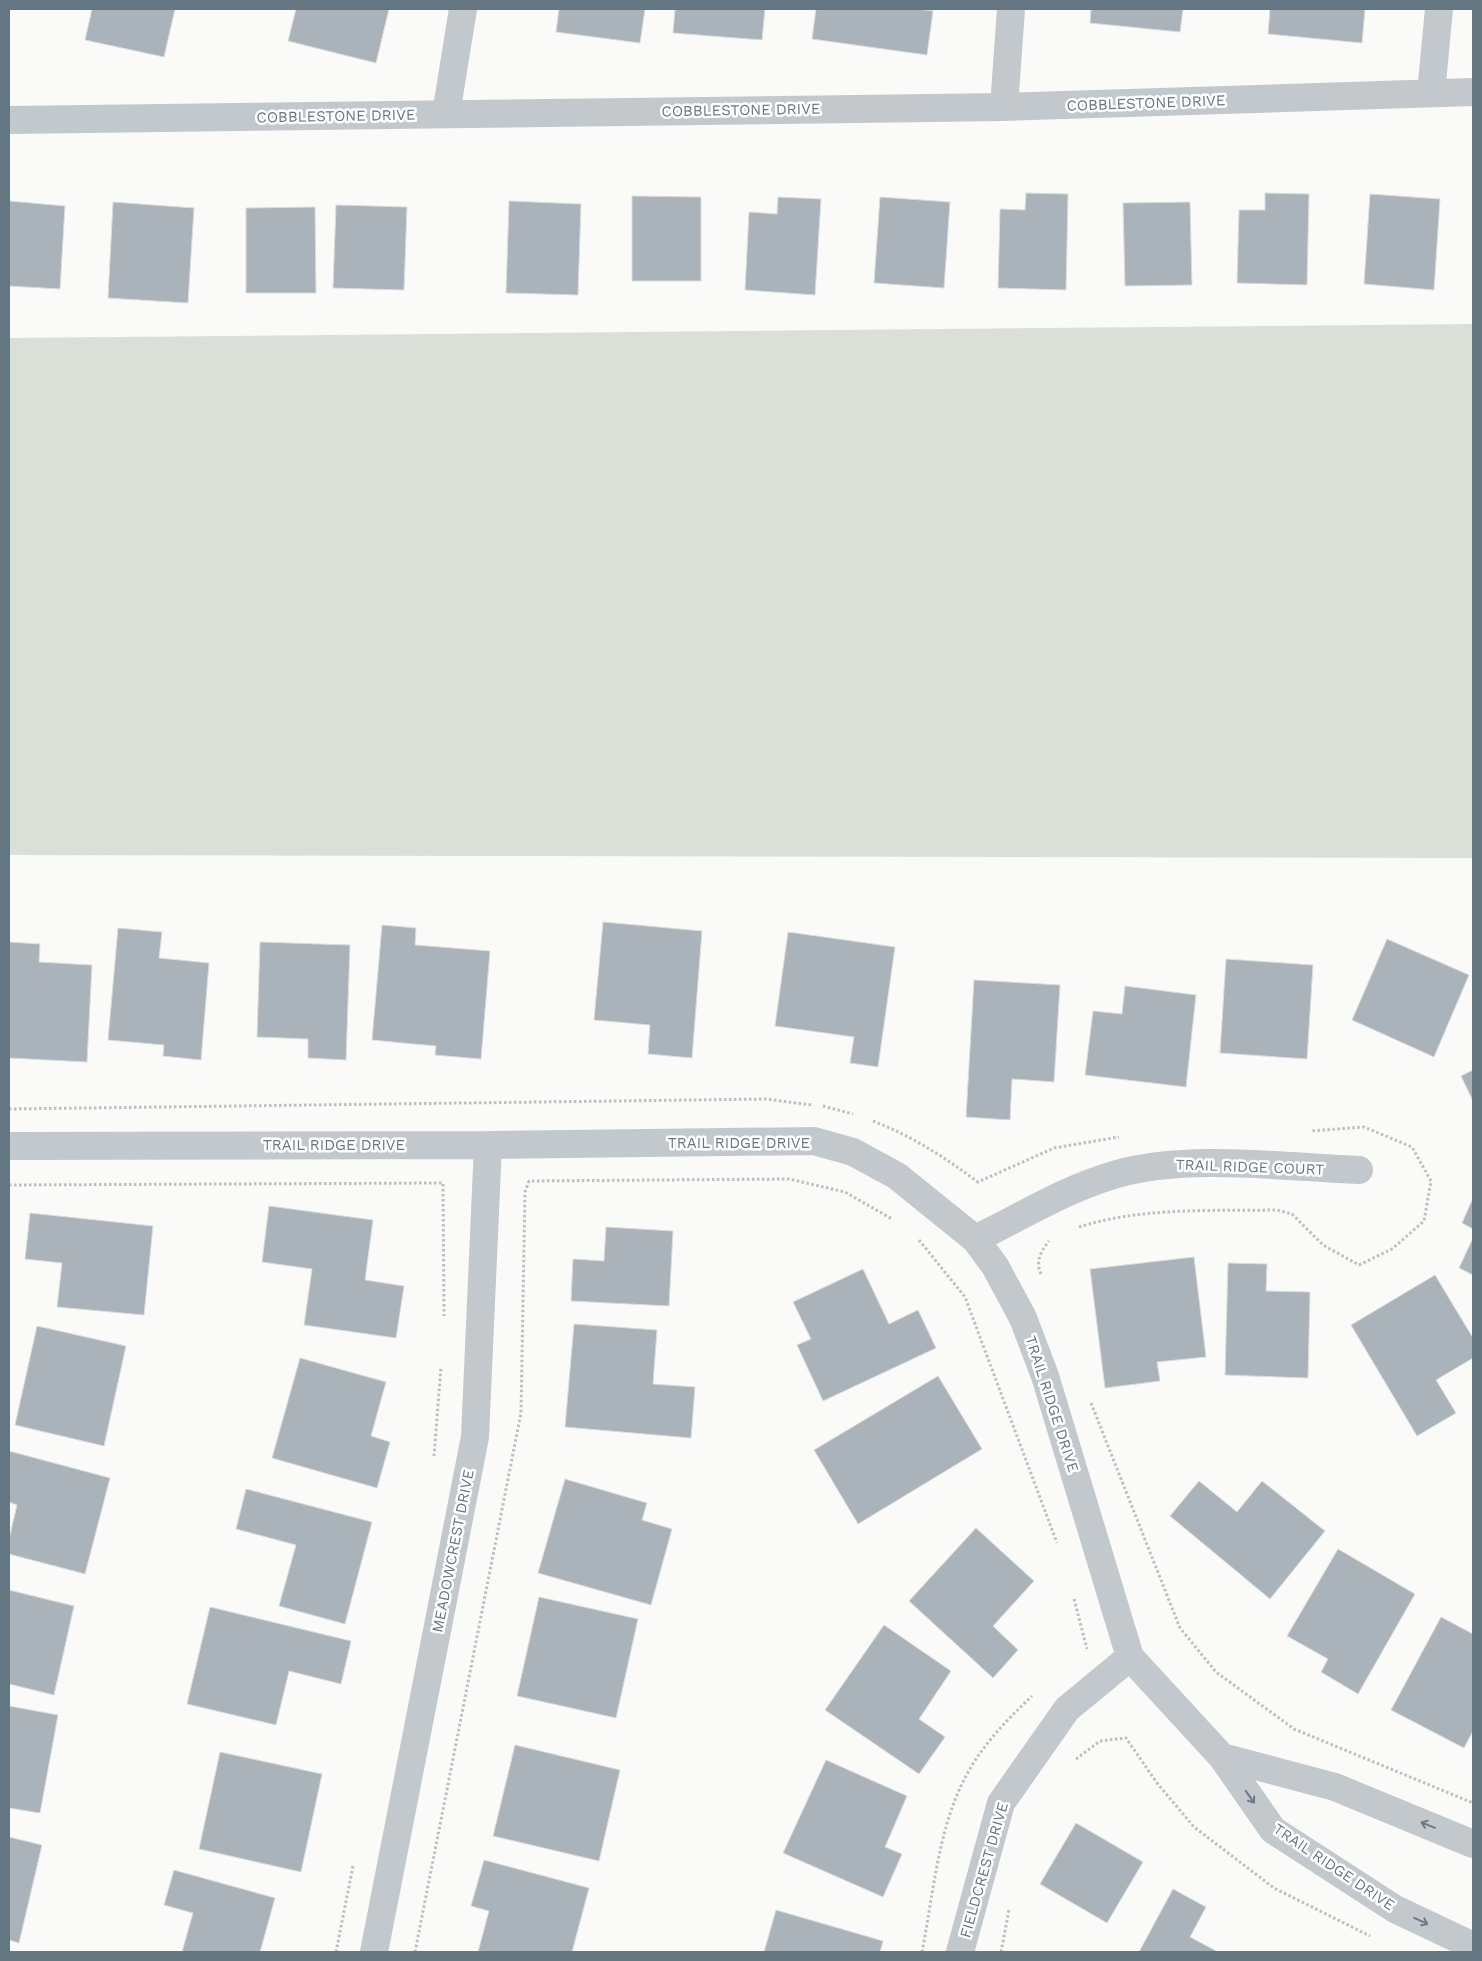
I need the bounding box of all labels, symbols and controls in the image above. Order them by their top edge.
street label: COBBLESTONE DRIVE [1066,91,1226,115]
street label: COBBLESTONE DRIVE [661,100,821,120]
street label: COBBLESTONE DRIVE [256,106,416,126]
street label: TRAIL RIDGE DRIVE [668,1134,810,1152]
street label: TRAIL RIDGE DRIVE [263,1136,405,1154]
street label: TRAIL RIDGE COURT [1175,1155,1325,1179]
street label: TRAIL RIDGE DRIVE [1021,1334,1083,1474]
street label: MEADOWCREST DRIVE [428,1468,478,1634]
one-way arrow [1245,1789,1255,1803]
street label: FIELDCREST DRIVE [956,1800,1012,1940]
street label: TRAIL RIDGE DRIVE [1270,1820,1398,1914]
one-way arrow [1421,1820,1436,1830]
one-way arrow [1413,1917,1428,1927]

